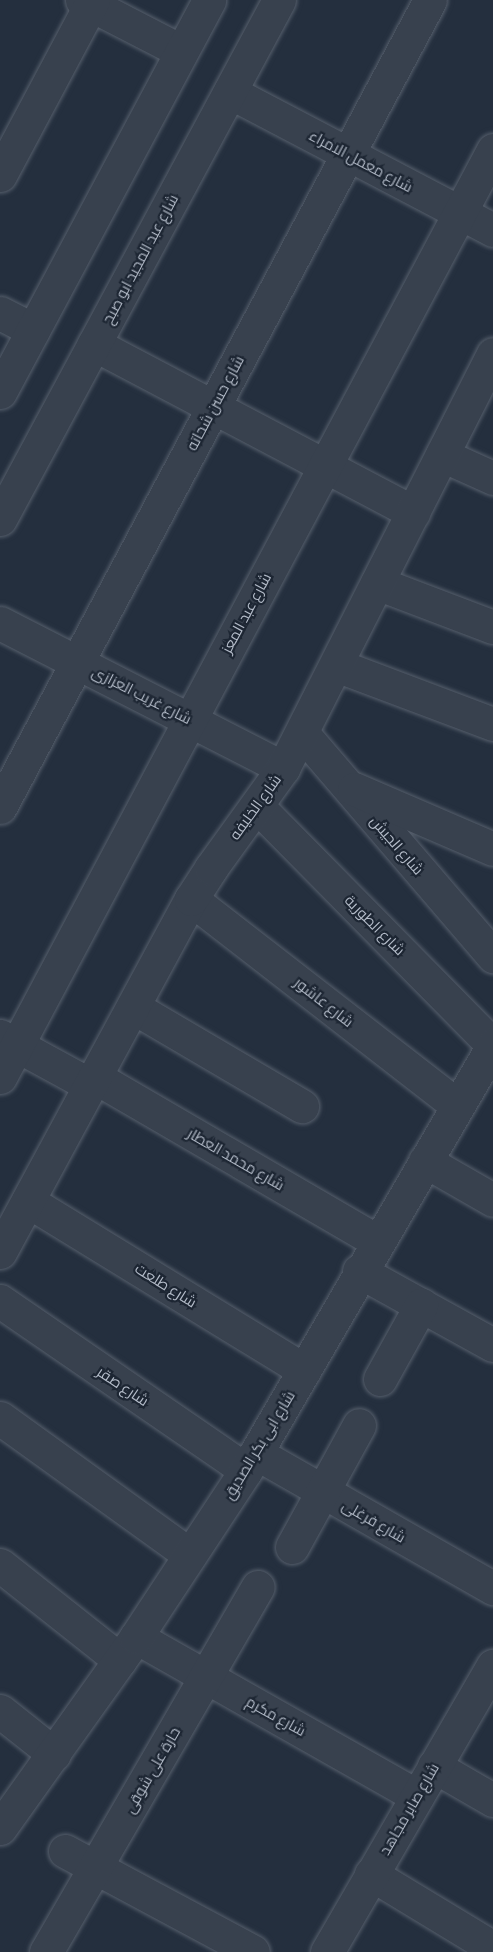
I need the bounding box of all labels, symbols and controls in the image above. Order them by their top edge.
street label: شارع معمل الامراء [306,126,416,196]
street label: شارع عبد المجيد ابو صبح [98,191,182,327]
street label: شارع حسن شحاته [182,353,248,453]
street label: شارع عبد المعز [217,570,275,656]
street label: شارع غريب العزازى [89,662,195,728]
street label: شارع الخليفه [225,771,285,843]
street label: شارع الجيش [367,812,427,878]
street label: شارع الطورية [341,891,409,959]
street label: شارع عاشور [291,973,357,1031]
street label: شارع محمد العطار [184,1124,288,1194]
street label: شارع طلعت [132,1259,200,1311]
street label: شارع صقر [94,1362,152,1410]
street label: شارع ابى بكر الصديق [219,1387,299,1503]
street label: شارع فرغلى [339,1496,409,1546]
street label: شارع مكرم [243,1692,309,1740]
street label: حارة على شوقى [120,1724,184,1816]
street label: شارع صابر مجاهد [375,1760,443,1858]

